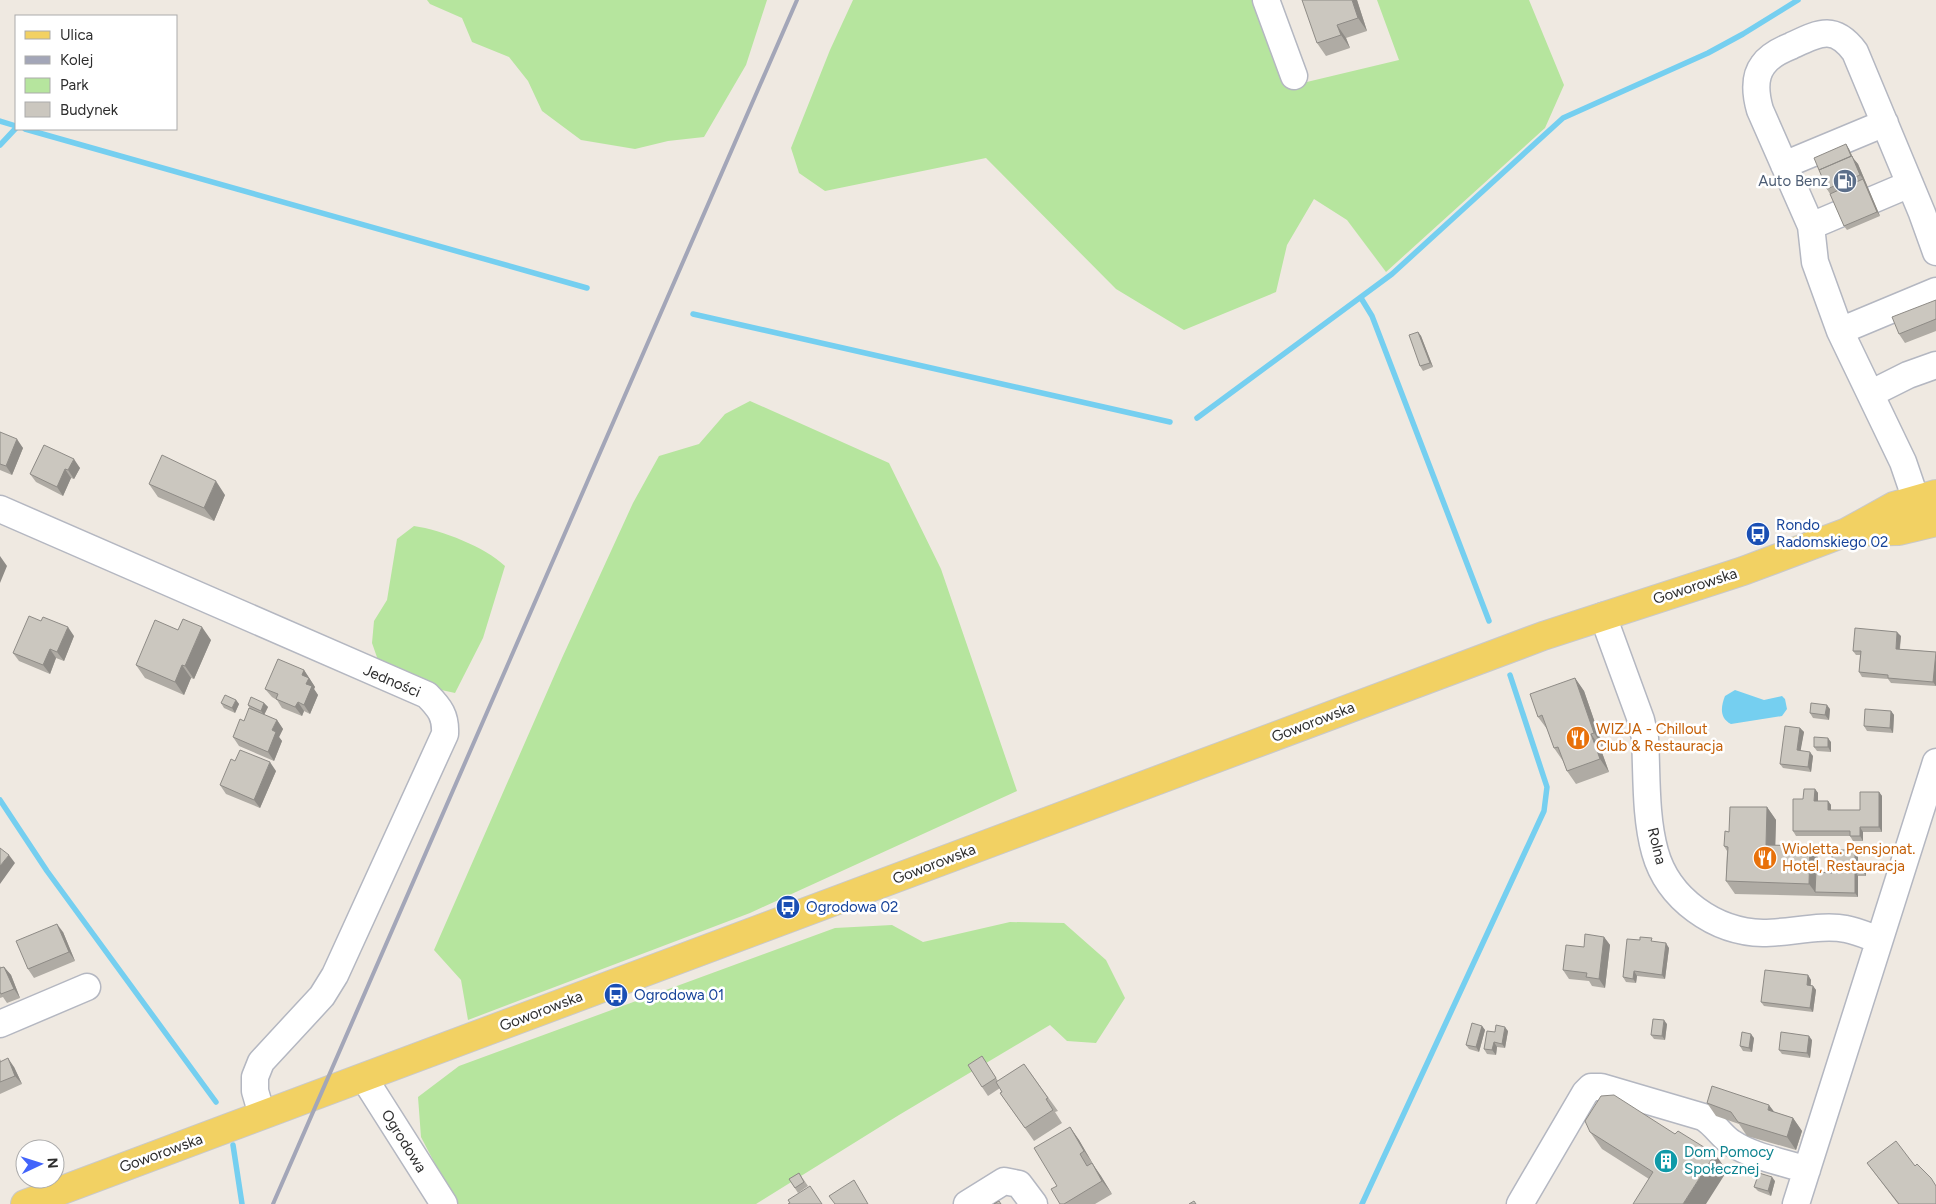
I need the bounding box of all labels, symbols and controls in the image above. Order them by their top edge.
legend [15,15,178,130]
text: Ulica [60,26,93,44]
text: Kolej [60,51,93,69]
text: Park [60,76,89,94]
text: Budynek [60,101,119,119]
fuel station icon: Auto Benz [1832,168,1858,194]
place label: Auto Benz [1758,172,1828,190]
place label: Rondo Radomskiego 02 [1776,516,1888,551]
bus stop icon: Rondo Radomskiego 02 [1745,521,1771,547]
street label: Goworowska [1651,564,1739,608]
street label: Jedności [361,661,423,701]
street label: Goworowska [1269,698,1357,746]
place label: WIZJA - Chillout Club & Restauracja [1596,720,1723,755]
restaurant icon: WIZJA - Chillout Club & Restauracja [1565,725,1591,751]
street label: Rolna [1644,826,1670,866]
street label: Goworowska [890,840,978,888]
place label: Wioletta. Pensjonat. Hotel, Restauracja [1782,840,1915,875]
restaurant icon: Wioletta. Pensjonat. Hotel, Restauracja [1752,845,1778,871]
bus stop icon: Ogrodowa 02 [775,894,801,920]
place label: Ogrodowa 02 [806,898,898,916]
bus stop icon: Ogrodowa 01 [603,982,629,1008]
place label: Ogrodowa 01 [634,986,724,1004]
street label: Goworowska [497,987,585,1035]
street label: Ogrodowa [378,1106,430,1176]
street label: Goworowska [117,1130,205,1176]
north arrow [15,1139,65,1189]
place label: Dom Pomocy Społecznej [1684,1143,1774,1178]
building icon: Dom Pomocy Społecznej [1653,1148,1679,1174]
text: N [44,1157,61,1169]

